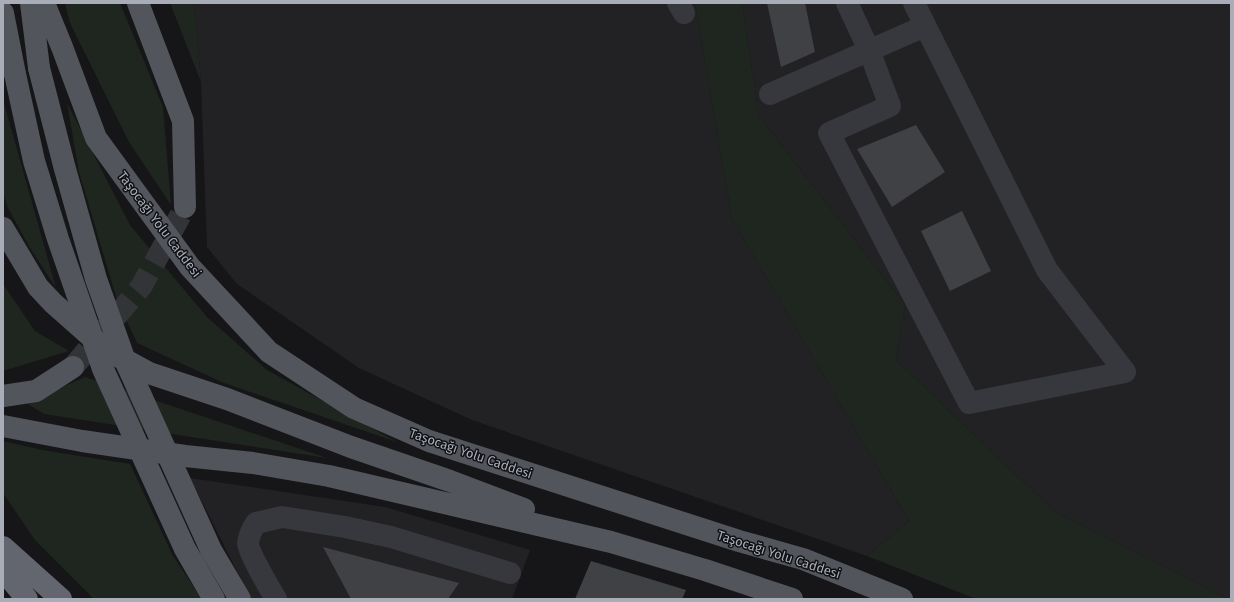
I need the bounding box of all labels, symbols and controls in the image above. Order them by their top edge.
street label: Taşocağı Yolu Caddesi [115,168,204,280]
street label: Taşocağı Yolu Caddesi [407,425,534,482]
street label: Taşocağı Yolu Caddesi [715,527,842,582]

